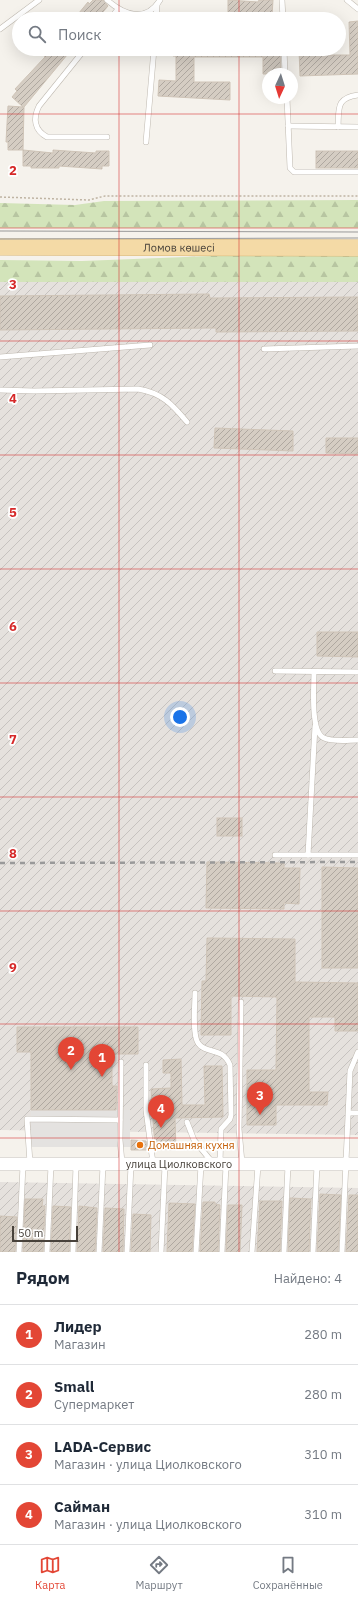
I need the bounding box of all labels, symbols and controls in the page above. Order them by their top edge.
search box [12,12,346,56]
icon: search [26,23,48,45]
text: Поиск [58,25,101,44]
north arrow [262,68,298,104]
text: 2 [9,162,17,179]
street label: Ломов көшесі [143,240,215,255]
text: 3 [9,276,17,293]
text: 4 [9,390,17,407]
text: 5 [9,504,17,521]
text: 6 [9,618,17,635]
your location [170,707,190,727]
text: 7 [9,731,17,748]
text: 8 [9,845,17,862]
text: 9 [9,959,17,976]
pin: 2 [58,1037,84,1070]
pin: 1 [89,1044,115,1077]
pin: 3 [247,1082,273,1115]
pin: 4 [148,1095,174,1128]
place label: Домашняя кухня [148,1138,235,1152]
marker: Домашняя кухня [135,1140,145,1150]
street label: улица Циолковского [126,1157,232,1171]
scale bar [12,1224,78,1243]
text: 50 m [18,1226,43,1240]
text: Рядом [16,1267,70,1289]
text: Найдено: 4 [274,1270,342,1287]
text: Лидер [54,1317,102,1336]
text: 1 [25,1326,33,1343]
text: 280 m [304,1326,342,1343]
text: Магазин [54,1336,106,1353]
text: Small [54,1377,94,1396]
text: 2 [25,1386,33,1403]
text: 280 m [304,1386,342,1403]
text: Супермаркет [54,1396,134,1413]
text: LADA-Сервис [54,1437,151,1456]
text: 3 [25,1446,33,1463]
text: 310 m [304,1446,342,1463]
text: Магазин · улица Циолковского [54,1456,242,1473]
text: Сайман [54,1497,110,1516]
text: 4 [25,1506,33,1523]
text: 310 m [304,1506,342,1523]
text: Магазин · улица Циолковского [54,1516,242,1533]
tab: Карта [35,1554,65,1592]
tab: Маршрут [136,1554,183,1592]
tab: Сохранённые [253,1554,323,1592]

